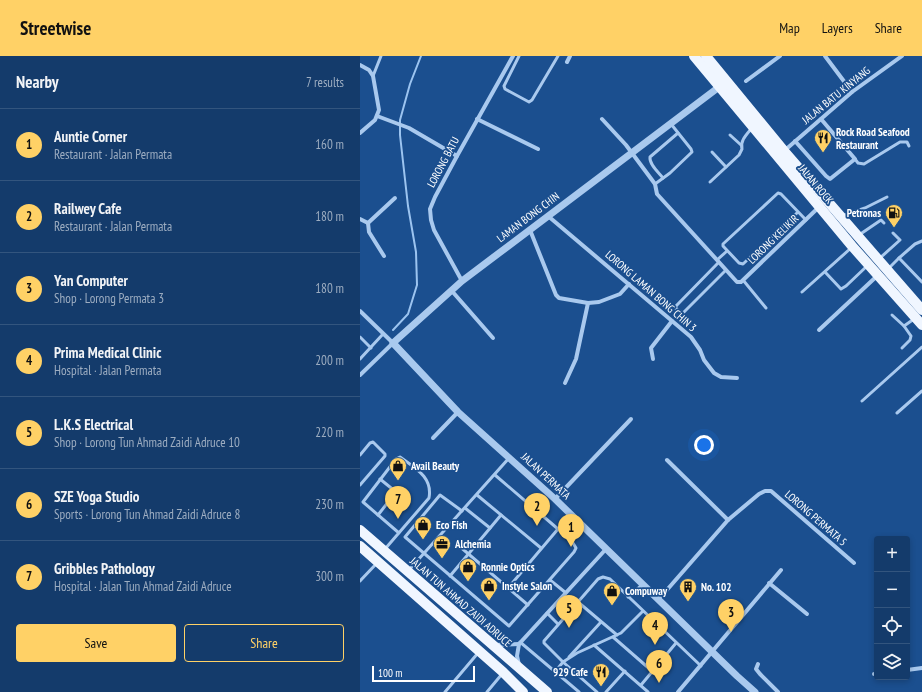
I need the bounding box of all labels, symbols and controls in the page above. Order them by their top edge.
text: Streetwise [20,16,91,40]
text: Map [779,19,800,37]
text: Layers [822,19,853,37]
text: Share [875,19,902,37]
street label: JALAN BATU KINYANG [798,63,873,127]
text: Nearby [16,71,59,93]
text: 7 results [306,74,344,91]
place label: Rock Road Seafood Restaurant [836,125,910,152]
text: Auntie Corner [54,127,127,146]
restaurant icon: Rock Road Seafood Restaurant [813,128,833,153]
street label: LORONG BATU [424,134,462,190]
text: 1 [26,136,32,153]
text: 160 m [315,136,344,153]
text: Restaurant · Jalan Permata [54,146,172,163]
street label: JALAN ROCK [795,161,837,207]
street label: LAMAN BONG CHIN [494,189,562,245]
text: Railwey Cafe [54,199,122,218]
fuel station icon: Petronas [884,203,904,228]
place label: Petronas [847,206,881,220]
text: 2 [26,208,32,225]
text: 180 m [315,208,344,225]
street label: LORONG KELIKIR [745,211,801,267]
text: Restaurant · Jalan Permata [54,218,172,235]
street label: LORONG LAMAN BONG CHIN 3 [602,247,700,335]
text: Yan Computer [54,271,128,290]
text: 3 [26,280,32,297]
text: 180 m [315,280,344,297]
text: Shop · Lorong Permata 3 [54,290,164,307]
text: Prima Medical Clinic [54,343,161,362]
text: 4 [26,352,32,369]
text: 200 m [315,352,344,369]
text: Hospital · Jalan Permata [54,362,161,379]
text: L.K.S Electrical [54,415,133,434]
text: 5 [26,424,32,441]
text: 220 m [315,424,344,441]
text: Shop · Lorong Tun Ahmad Zaidi Adruce 10 [54,434,240,451]
your location [694,435,714,455]
street label: JALAN PERMATA [518,449,574,503]
shop icon: Avail Beauty [388,456,408,481]
place label: Avail Beauty [410,459,460,473]
pin: 7 [385,486,411,519]
text: SZE Yoga Studio [54,487,139,506]
street label: LORONG PERMATA 5 [782,487,850,549]
pin: 2 [524,493,550,526]
text: 6 [26,496,32,513]
text: 230 m [315,496,344,513]
text: Sports · Lorong Tun Ahmad Zaidi Adruce 8 [54,506,240,523]
pin: 1 [558,514,584,547]
shop icon: Eco Fish [413,515,433,540]
place label: Eco Fish [436,518,468,532]
office icon: Alchemia [432,534,452,559]
map controls [874,536,910,680]
button: + [874,536,910,572]
place label: Alchemia [454,537,491,551]
street label: JALAN TUN AHMAD ZAIDI ADRUCE [407,553,515,650]
shop icon: Ronnie Optics [458,557,478,582]
text: Gribbles Pathology [54,559,155,578]
place label: Ronnie Optics [481,560,535,574]
text: 7 [26,568,32,585]
text: 300 m [315,568,344,585]
button: − [874,572,910,608]
shop icon: Instyle Salon [479,576,499,601]
building icon: No. 102 [678,577,698,602]
text: Hospital · Jalan Tun Ahmad Zaidi Adruce [54,578,232,595]
place label: Instyle Salon [502,579,552,593]
place label: No. 102 [701,580,731,594]
shop icon: Compuway [602,581,622,606]
place label: Compuway [625,584,668,598]
pin: 5 [556,595,582,628]
pin: 3 [718,599,744,632]
button: locate [874,608,910,644]
pin: 4 [642,612,668,645]
button: Save [16,624,176,662]
button: Share [184,624,344,662]
button: layers [874,644,910,680]
pin: 6 [646,650,672,683]
restaurant icon: 929 Cafe [591,662,611,687]
scale bar [372,664,475,683]
place label: 929 Cafe [553,665,588,679]
text: 100 m [378,666,402,680]

